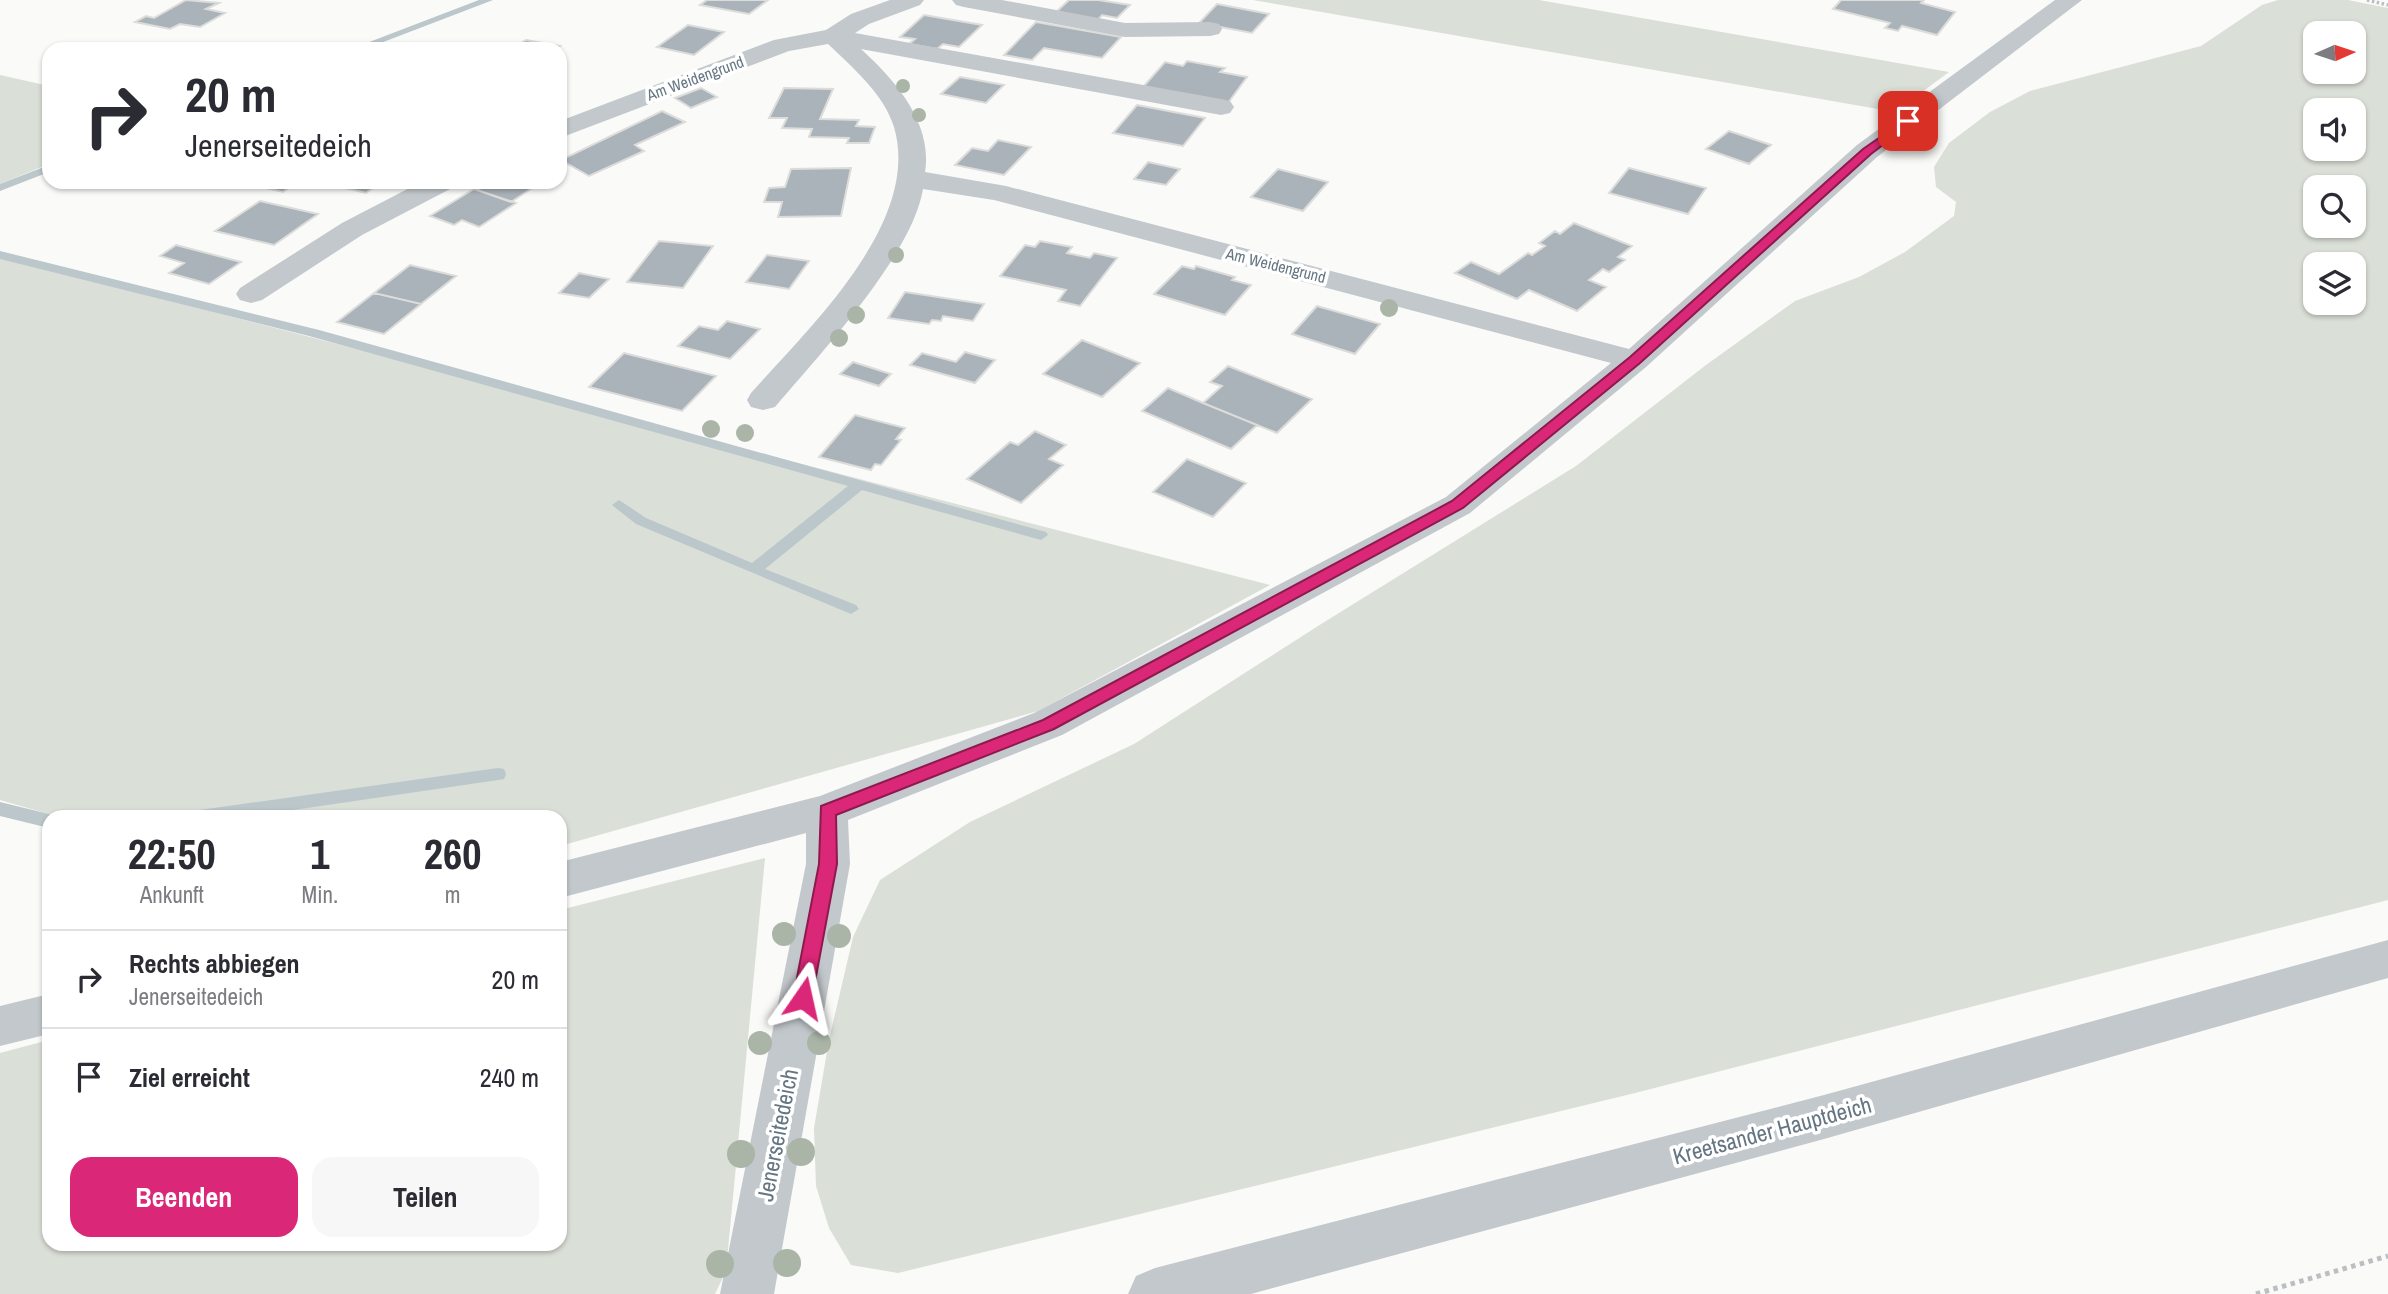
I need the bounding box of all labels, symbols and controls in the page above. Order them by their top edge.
north arrow [2303,21,2366,84]
map controls [2303,21,2366,315]
street label: Am Weidengrund [642,50,747,106]
text: 20 m [185,61,277,127]
icon: right [70,70,161,161]
pin [1878,91,1938,151]
button: sound [2303,98,2366,161]
icon: arrive [1889,102,1927,140]
text: Jenerseitedeich [185,124,372,167]
button: search [2303,175,2366,238]
street label: Am Weidengrund [1223,242,1328,288]
button: layers [2303,252,2366,315]
text: 22:50 [128,826,216,882]
text: 1 [310,826,329,882]
text: 260 [424,826,481,882]
text: Ankunft [140,879,204,910]
text: Min. [301,879,338,910]
text: m [445,879,460,910]
text: Rechts abbiegen [129,946,300,981]
icon: right [70,960,108,998]
position arrow [766,961,840,1035]
text: 20 m [492,962,539,997]
text: Jenerseitedeich [129,981,263,1012]
icon: arrive [70,1058,108,1096]
text: Ziel erreicht [129,1060,250,1095]
text: 240 m [480,1060,539,1095]
street label: Jenerseitedeich [749,1066,805,1204]
street label: Kreetsander Hauptdeich [1669,1089,1875,1171]
button: Beenden [70,1157,298,1237]
button: Teilen [312,1157,539,1237]

